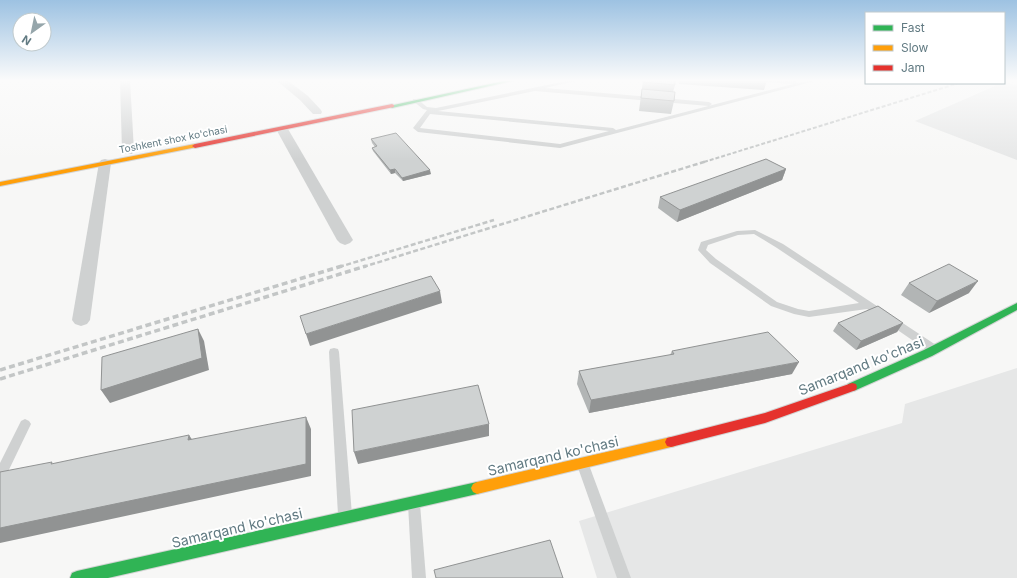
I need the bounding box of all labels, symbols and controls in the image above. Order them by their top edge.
north arrow [12,12,52,52]
legend [865,12,1005,84]
text: Fast [901,20,925,35]
text: N [19,32,34,49]
text: Slow [901,40,929,55]
text: Jam [901,60,925,75]
street label: Toshkent shox ko'chasi [118,123,228,155]
street label: Samarqand ko'chasi [796,333,926,398]
street label: Samarqand ko'chasi [486,432,620,479]
street label: Samarqand ko'chasi [170,504,304,551]

